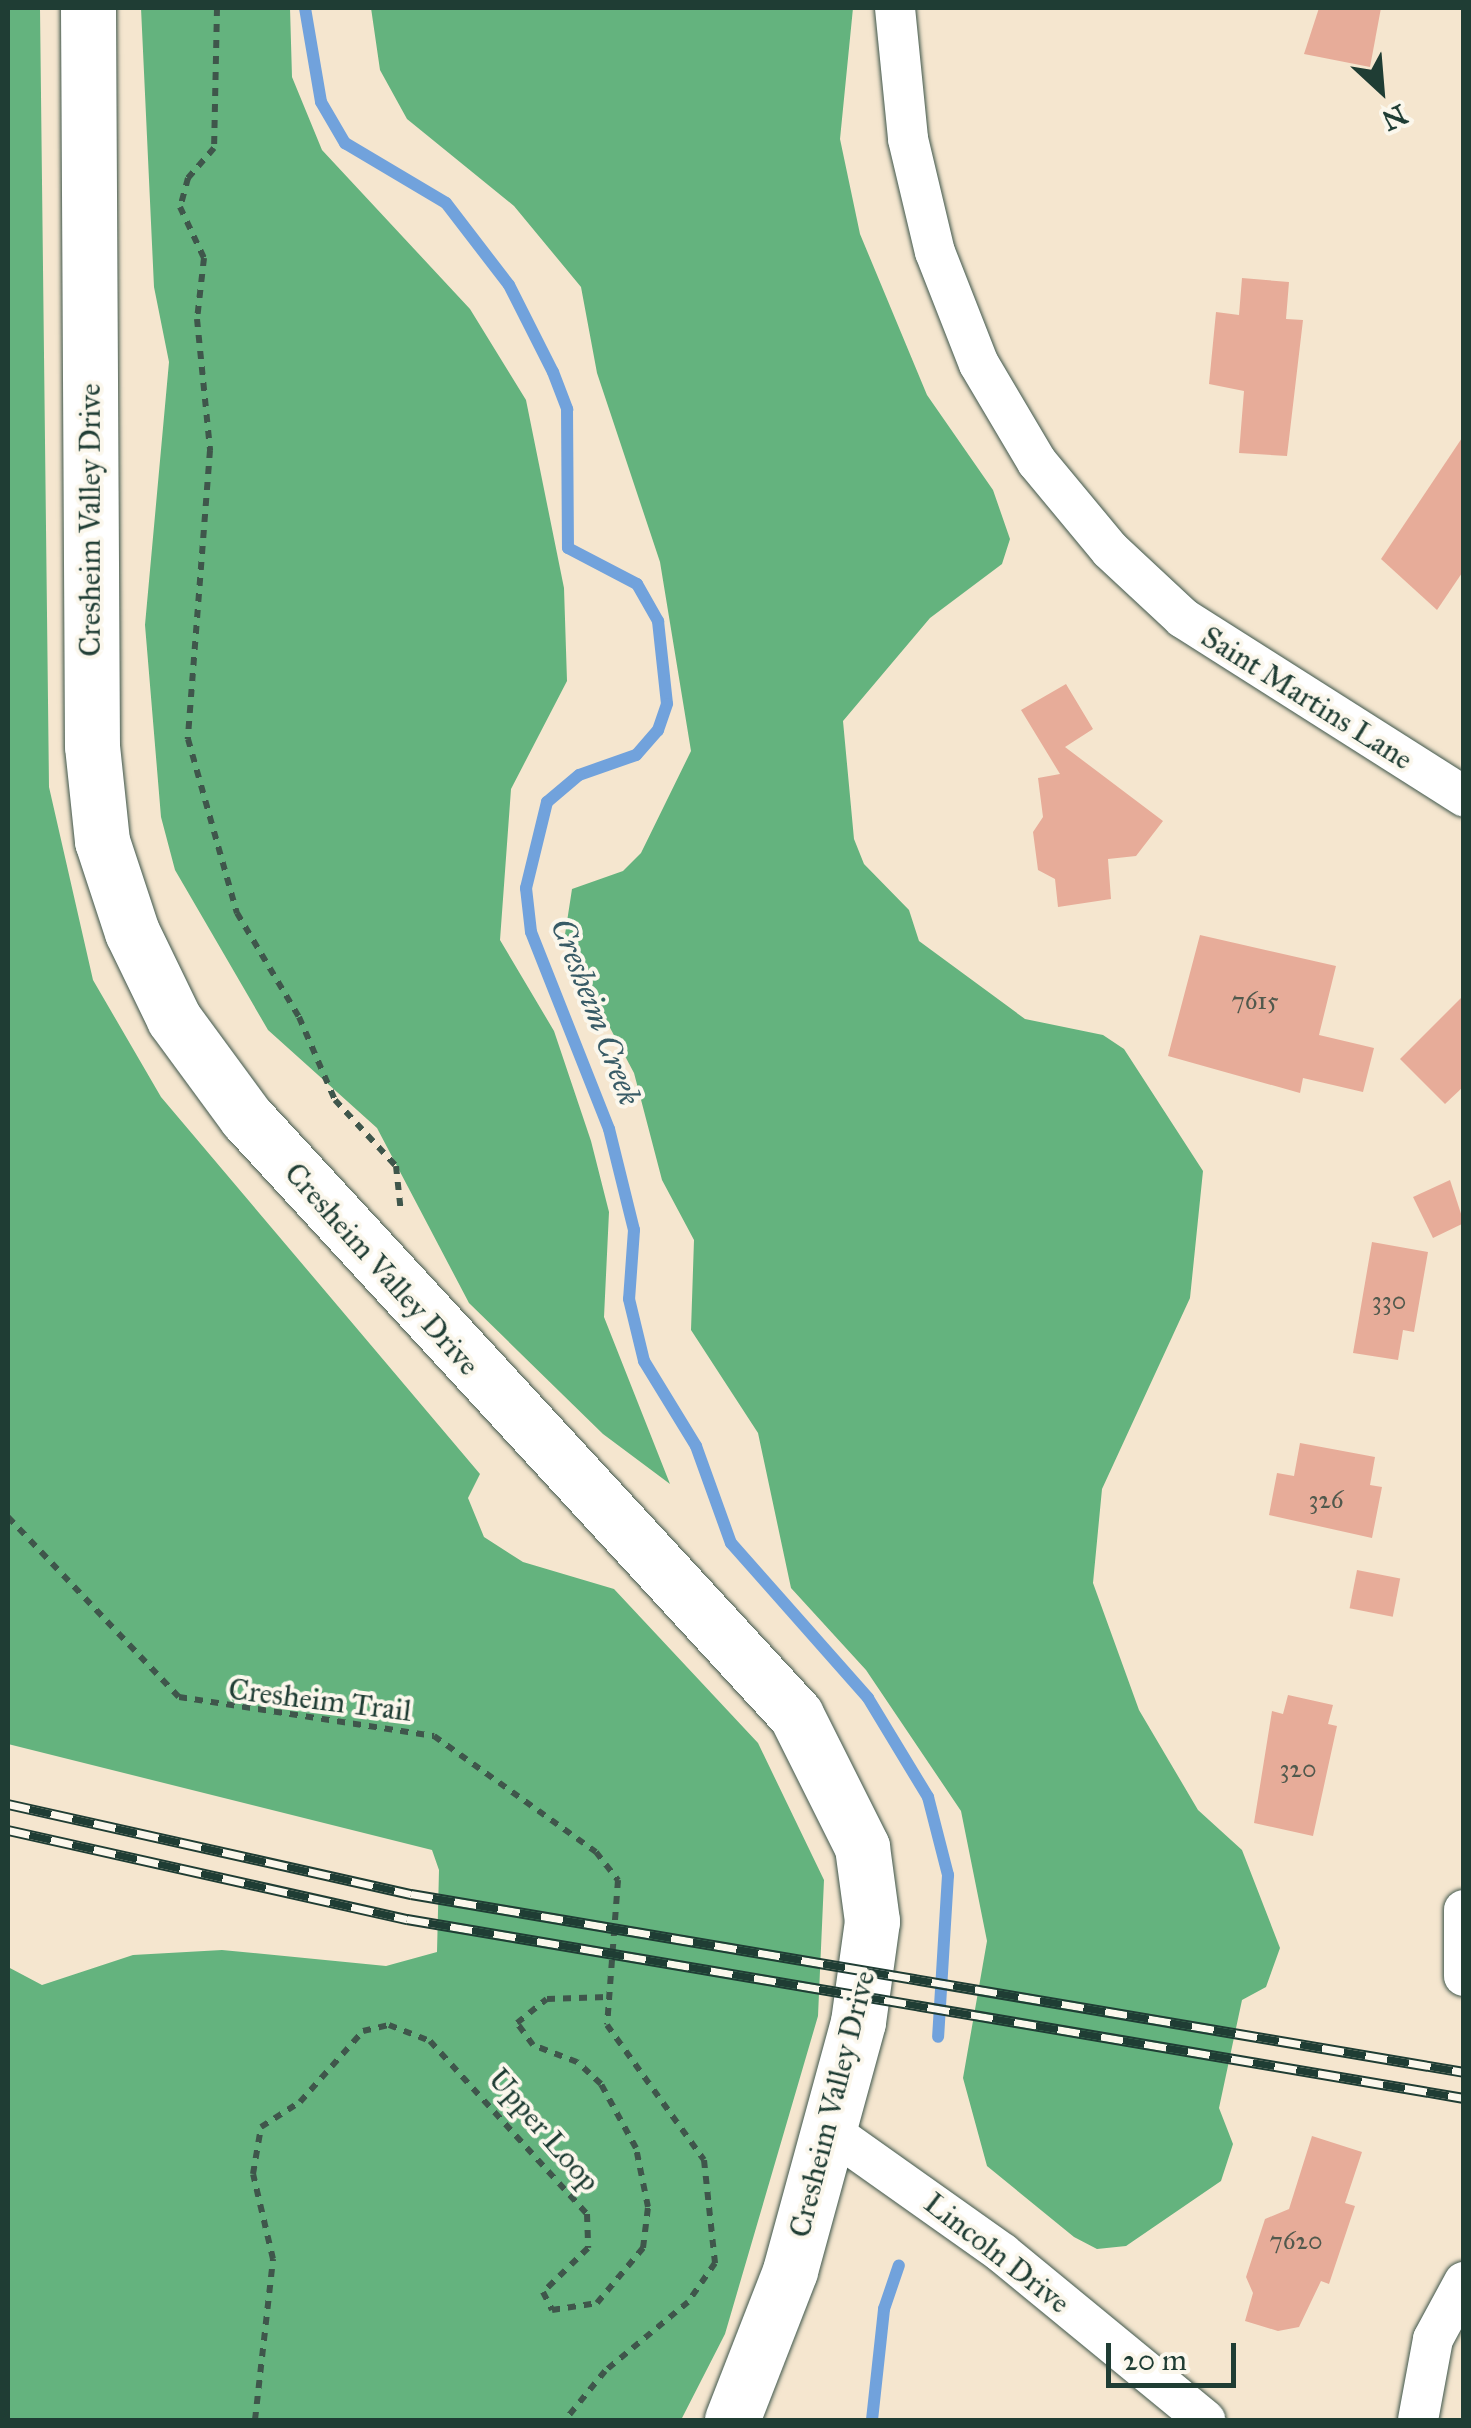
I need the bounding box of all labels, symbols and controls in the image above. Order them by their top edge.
north arrow [1331,40,1431,140]
text: N [1376,96,1413,138]
street label: Cresheim Valley Drive [72,383,108,657]
street label: Saint Martins Lane [1195,619,1419,777]
water label: Cresheim Creek [542,913,648,1111]
house number: 7615 [1231,986,1279,1016]
street label: Cresheim Valley Drive [277,1155,487,1383]
house number: 330 [1372,1286,1406,1316]
house number: 326 [1308,1485,1344,1515]
street label: Cresheim Trail [226,1671,414,1729]
house number: 320 [1280,1754,1316,1784]
street label: Cresheim Valley Drive [781,1967,883,2241]
street label: Upper Loop [481,2061,607,2199]
street label: Lincoln Drive [917,2185,1077,2321]
house number: 7620 [1270,2226,1322,2256]
scale bar [1111,2323,1241,2385]
text: 20 m [1123,2342,1187,2378]

